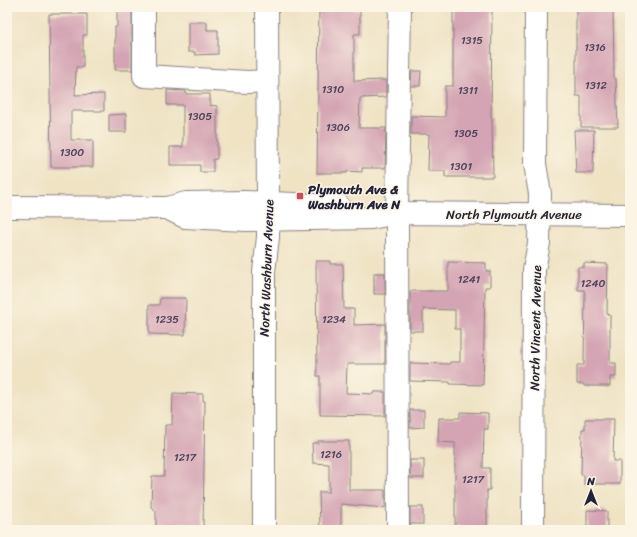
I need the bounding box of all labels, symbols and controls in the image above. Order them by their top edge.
house number: 1315 [461,31,483,50]
house number: 1316 [584,38,606,57]
house number: 1312 [585,76,608,95]
house number: 1310 [322,80,344,99]
house number: 1311 [458,81,478,100]
house number: 1305 [188,107,212,126]
house number: 1306 [326,118,350,137]
house number: 1305 [454,124,478,143]
house number: 1300 [60,143,84,162]
house number: 1301 [450,157,472,176]
place label: Plymouth Ave & Washburn Ave N [308,178,401,216]
marker: Plymouth Ave & Washburn Ave N [295,191,305,201]
street label: North Washburn Avenue [253,199,280,337]
street label: North Plymouth Avenue [446,203,582,226]
street label: North Vincent Avenue [523,265,548,391]
house number: 1241 [458,270,481,289]
house number: 1240 [581,274,605,293]
house number: 1235 [155,310,179,329]
house number: 1234 [322,310,346,329]
house number: 1216 [320,445,342,464]
house number: 1217 [174,448,197,467]
house number: 1217 [462,470,485,489]
north arrow [571,471,611,511]
text: N [586,472,595,491]

